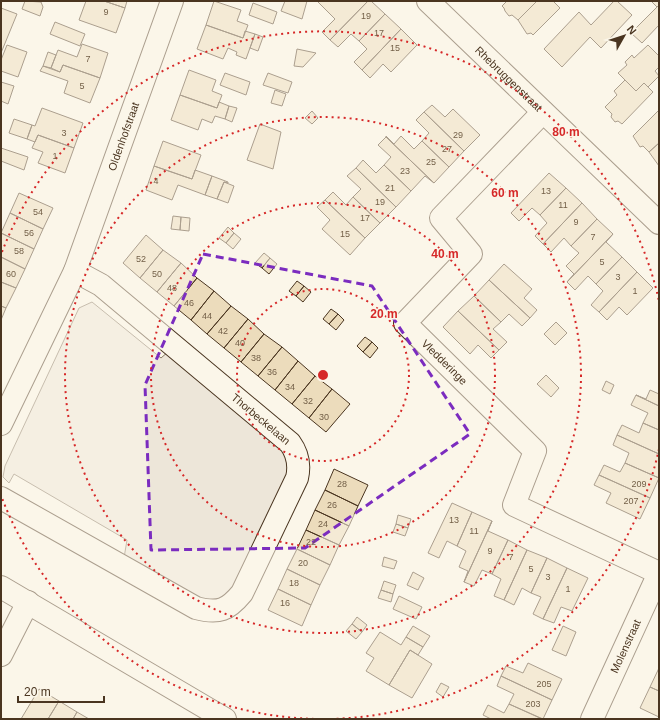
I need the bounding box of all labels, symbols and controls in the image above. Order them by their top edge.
house number: 9 [103,7,109,17]
house number: 19 [361,11,371,21]
north arrow [604,16,644,56]
text: N [625,23,639,37]
house number: 17 [374,28,384,38]
house number: 15 [390,43,400,53]
street label: Rhebruggenstraat [473,44,545,113]
house number: 7 [85,54,91,64]
house number: 5 [79,81,85,91]
street label: Oldenhofstraat [106,100,141,172]
text: 80 m [552,125,580,139]
house number: 3 [61,128,67,138]
house number: 29 [453,130,463,140]
house number: 27 [442,144,452,154]
house number: 1 [52,151,58,161]
house number: 25 [426,157,436,167]
house number: 23 [400,166,410,176]
house number: 4 [153,176,159,186]
house number: 21 [385,183,395,193]
text: 60 m [491,186,519,200]
house number: 13 [541,186,551,196]
house number: 19 [375,197,385,207]
house number: 11 [558,200,568,210]
house number: 54 [33,207,43,217]
house number: 17 [360,213,370,223]
house number: 9 [573,217,579,227]
house number: 56 [24,228,34,238]
house number: 15 [340,229,350,239]
house number: 7 [590,232,596,242]
house number: 58 [14,246,24,256]
text: 40 m [431,247,459,261]
house number: 52 [136,254,146,264]
house number: 5 [599,257,605,267]
house number: 60 [6,269,16,279]
house number: 50 [152,269,162,279]
house number: 3 [615,272,621,282]
house number: 48 [167,283,177,293]
house number: 1 [632,286,638,296]
house number: 46 [184,298,194,308]
text: 20 m [370,307,398,321]
house number: 44 [202,311,212,321]
house number: 42 [218,326,228,336]
street label: Vledderinge [419,337,470,387]
house number: 40 [235,338,245,348]
house number: 38 [251,353,261,363]
house number: 36 [267,367,277,377]
centre of rings [316,368,330,382]
house number: 34 [285,382,295,392]
street label: Thorbeckelaan [229,391,293,447]
house number: 32 [303,396,313,406]
house number: 30 [319,412,329,422]
house number: 28 [337,479,347,489]
house number: 209 [631,479,647,489]
house number: 207 [623,496,639,506]
house number: 26 [327,500,337,510]
house number: 13 [449,515,459,525]
house number: 24 [318,519,328,529]
house number: 11 [469,526,479,536]
house number: 22 [306,537,316,547]
house number: 9 [487,546,493,556]
house number: 7 [508,552,514,562]
house number: 20 [298,558,308,568]
house number: 5 [528,564,534,574]
house number: 3 [545,572,551,582]
house number: 18 [289,578,299,588]
house number: 1 [565,584,571,594]
house number: 16 [280,598,290,608]
street label: Molenstraat [608,618,643,675]
scale bar [18,678,104,704]
house number: 205 [536,679,552,689]
text: 20 m [24,685,51,699]
house number: 203 [525,699,541,709]

